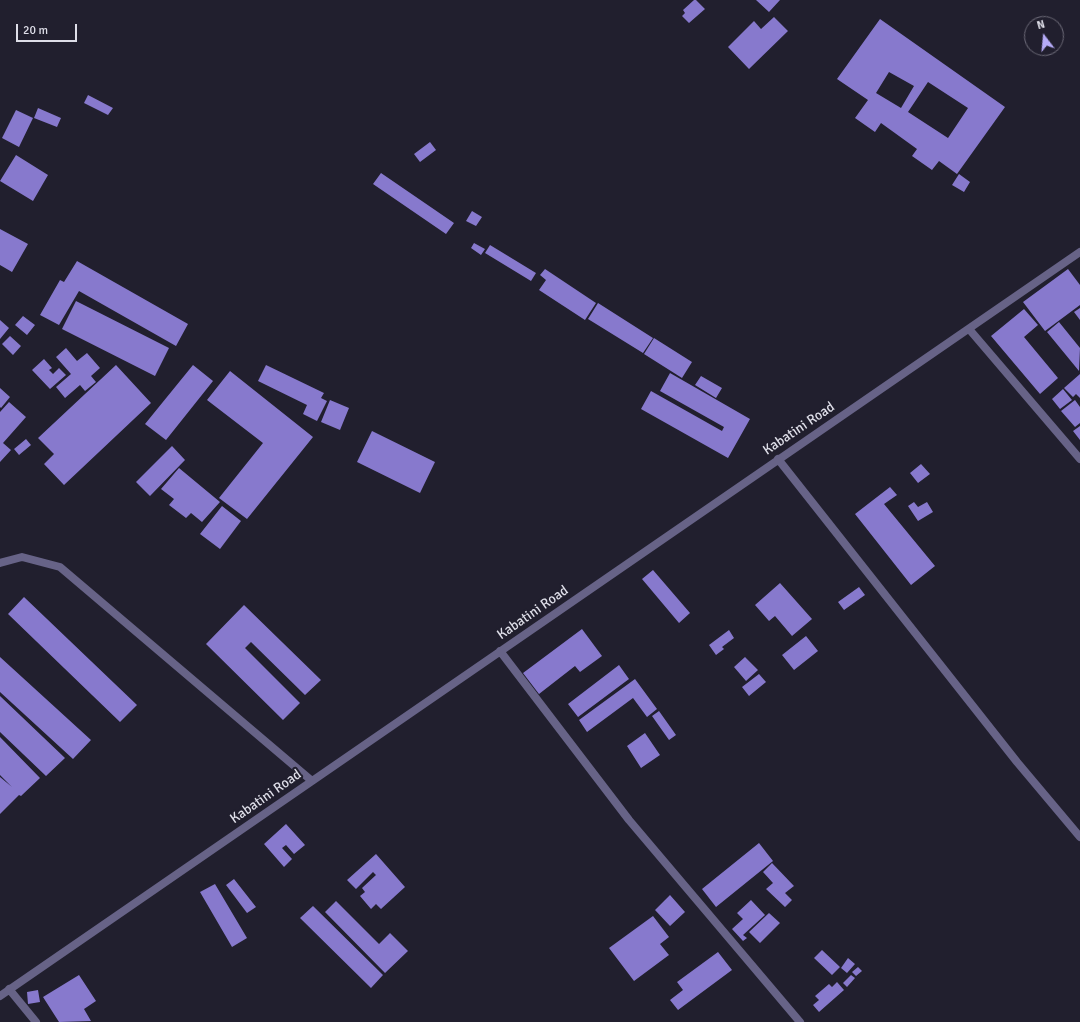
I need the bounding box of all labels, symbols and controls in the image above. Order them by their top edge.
scale bar [18,16,79,42]
north arrow [1024,16,1064,56]
text: N [1035,18,1046,32]
text: 20 m [23,23,48,38]
street label: Kabatini Road [760,399,838,459]
street label: Kabatini Road [494,582,572,644]
street label: Kabatini Road [227,766,305,828]

